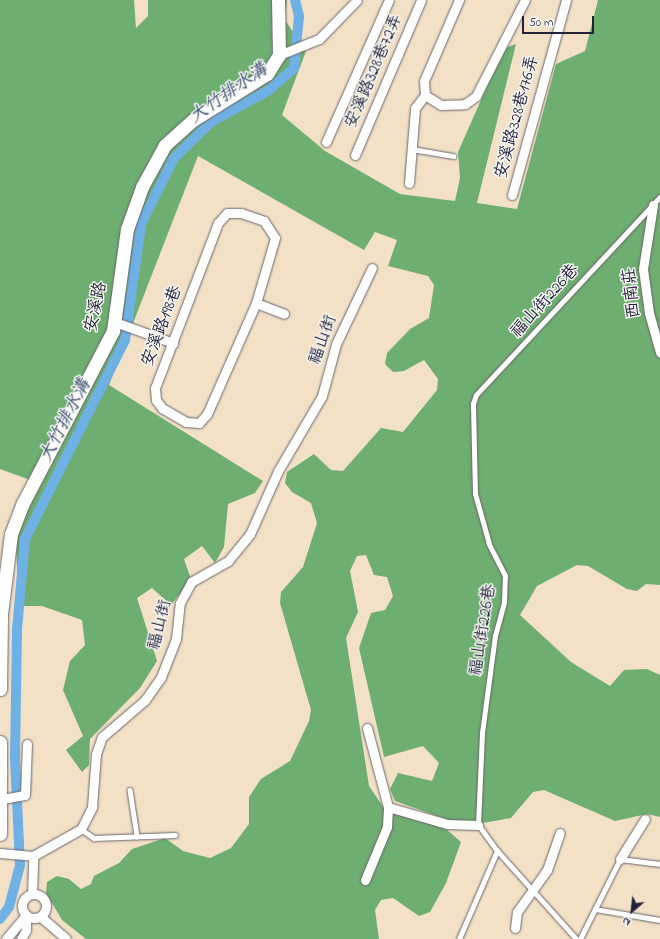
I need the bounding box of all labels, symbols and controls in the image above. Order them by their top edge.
scale bar [524,8,596,34]
street label: 安溪路328巷72弄 [341,11,407,131]
text: 50 m [529,14,553,32]
street label: 安溪路328巷176弄 [491,53,543,181]
water label: 大竹排水溝 [186,59,272,129]
street label: 福山街226巷 [507,260,583,342]
street label: 西南莊 [619,267,645,319]
street label: 安溪路 [81,280,111,334]
street label: 安溪路198巷 [137,283,187,369]
street label: 福山街 [305,313,341,367]
water label: 大竹排水溝 [36,376,96,466]
street label: 福山街226巷 [466,583,500,677]
street label: 福山街 [144,598,176,652]
north arrow [612,891,652,931]
text: N [619,913,633,930]

